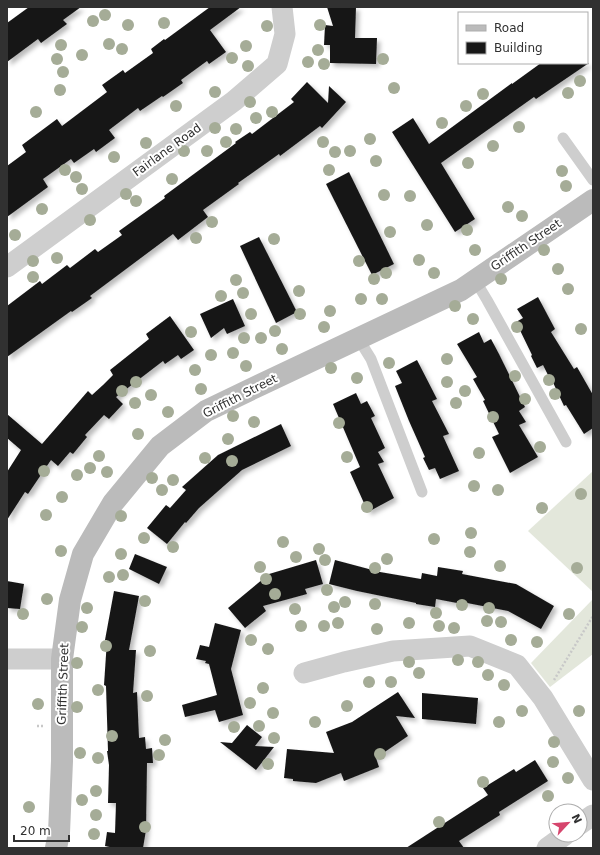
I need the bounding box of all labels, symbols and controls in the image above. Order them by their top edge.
legend [458,12,588,64]
text: Road [494,21,524,35]
text: Building [494,41,543,55]
street label: Fairlane Road [130,121,204,179]
street label: Griffith Street [488,216,564,274]
street label: Griffith Street [200,371,280,421]
street label: Griffith Street [55,643,71,725]
north arrow [548,803,588,843]
text: N [569,812,584,826]
scale bar [14,817,69,843]
text: 20 m [20,824,51,838]

